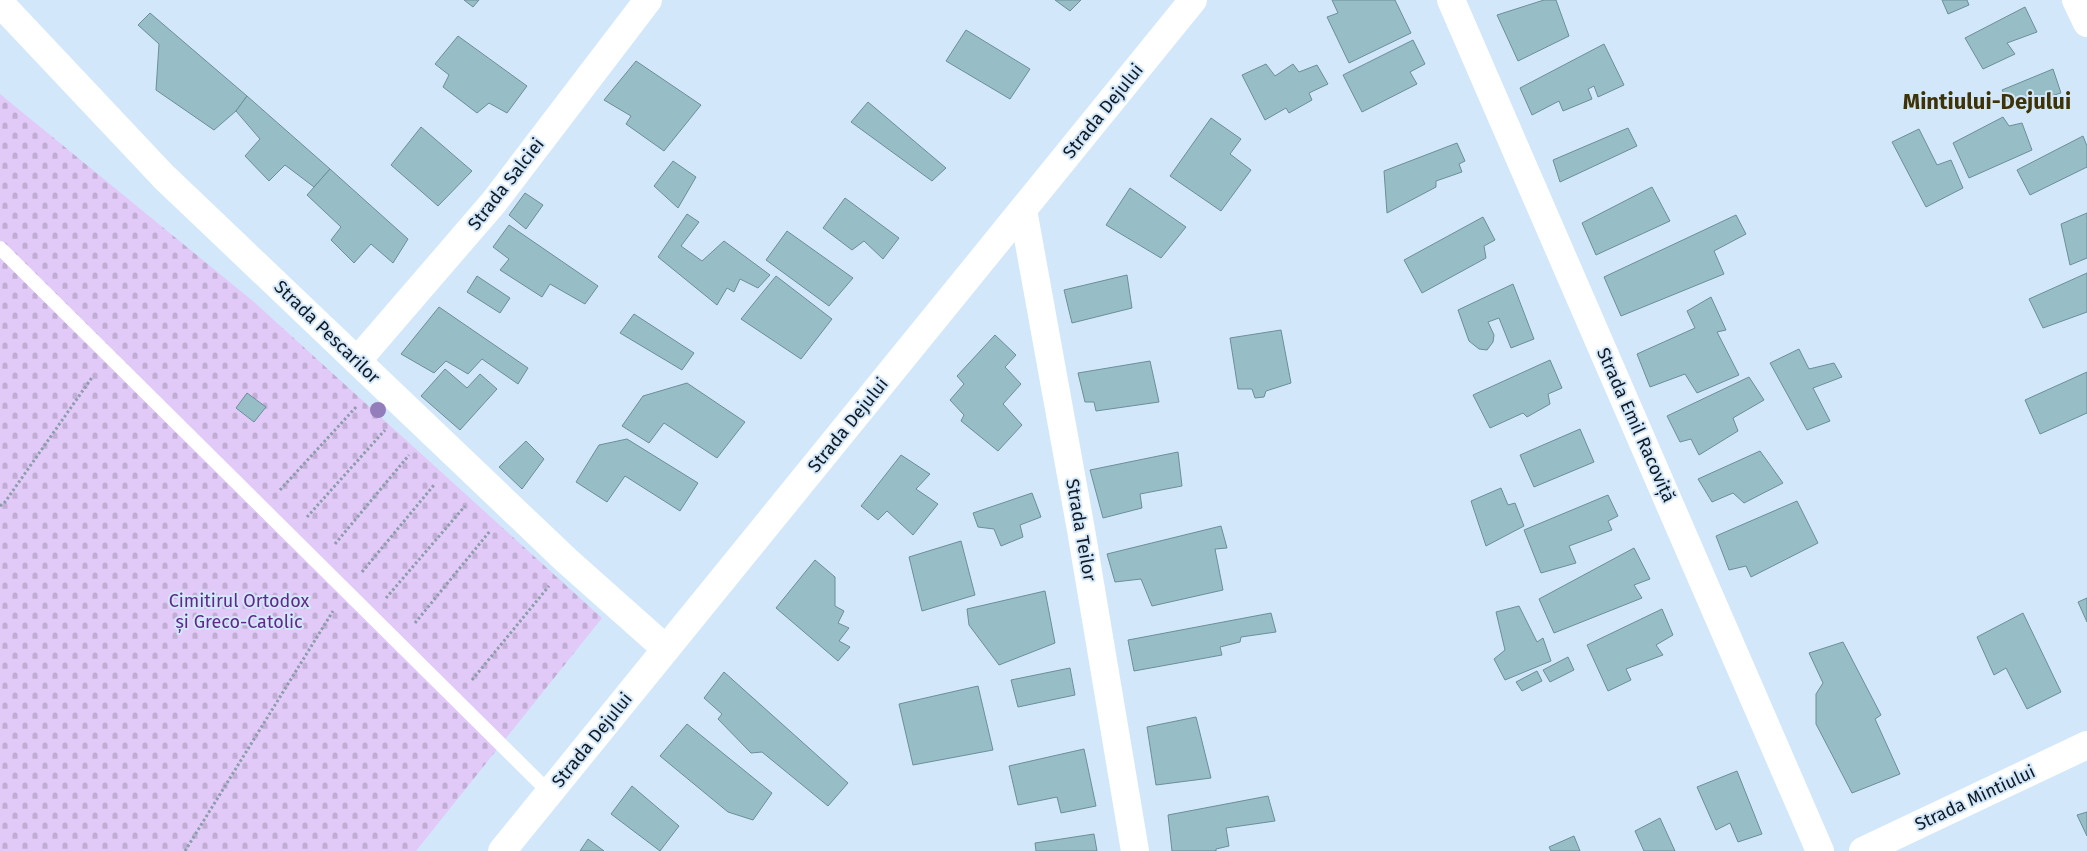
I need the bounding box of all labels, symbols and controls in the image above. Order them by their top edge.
street label: Strada Dejului [1058,59,1148,163]
district label: Mintiului-Dejului [1903,88,2071,115]
street label: Strada Salciei [463,134,549,234]
street label: Strada Pescarilor [269,276,385,388]
street label: Strada Emil Racoviță [1591,344,1680,506]
street label: Strada Dejului [803,373,893,477]
street label: Strada Teilor [1061,477,1101,583]
park label: Cimitirul Ortodox și Greco-Catolic [169,590,310,634]
street label: Strada Dejului [547,688,637,792]
street label: Strada Mintiului [1911,761,2039,835]

